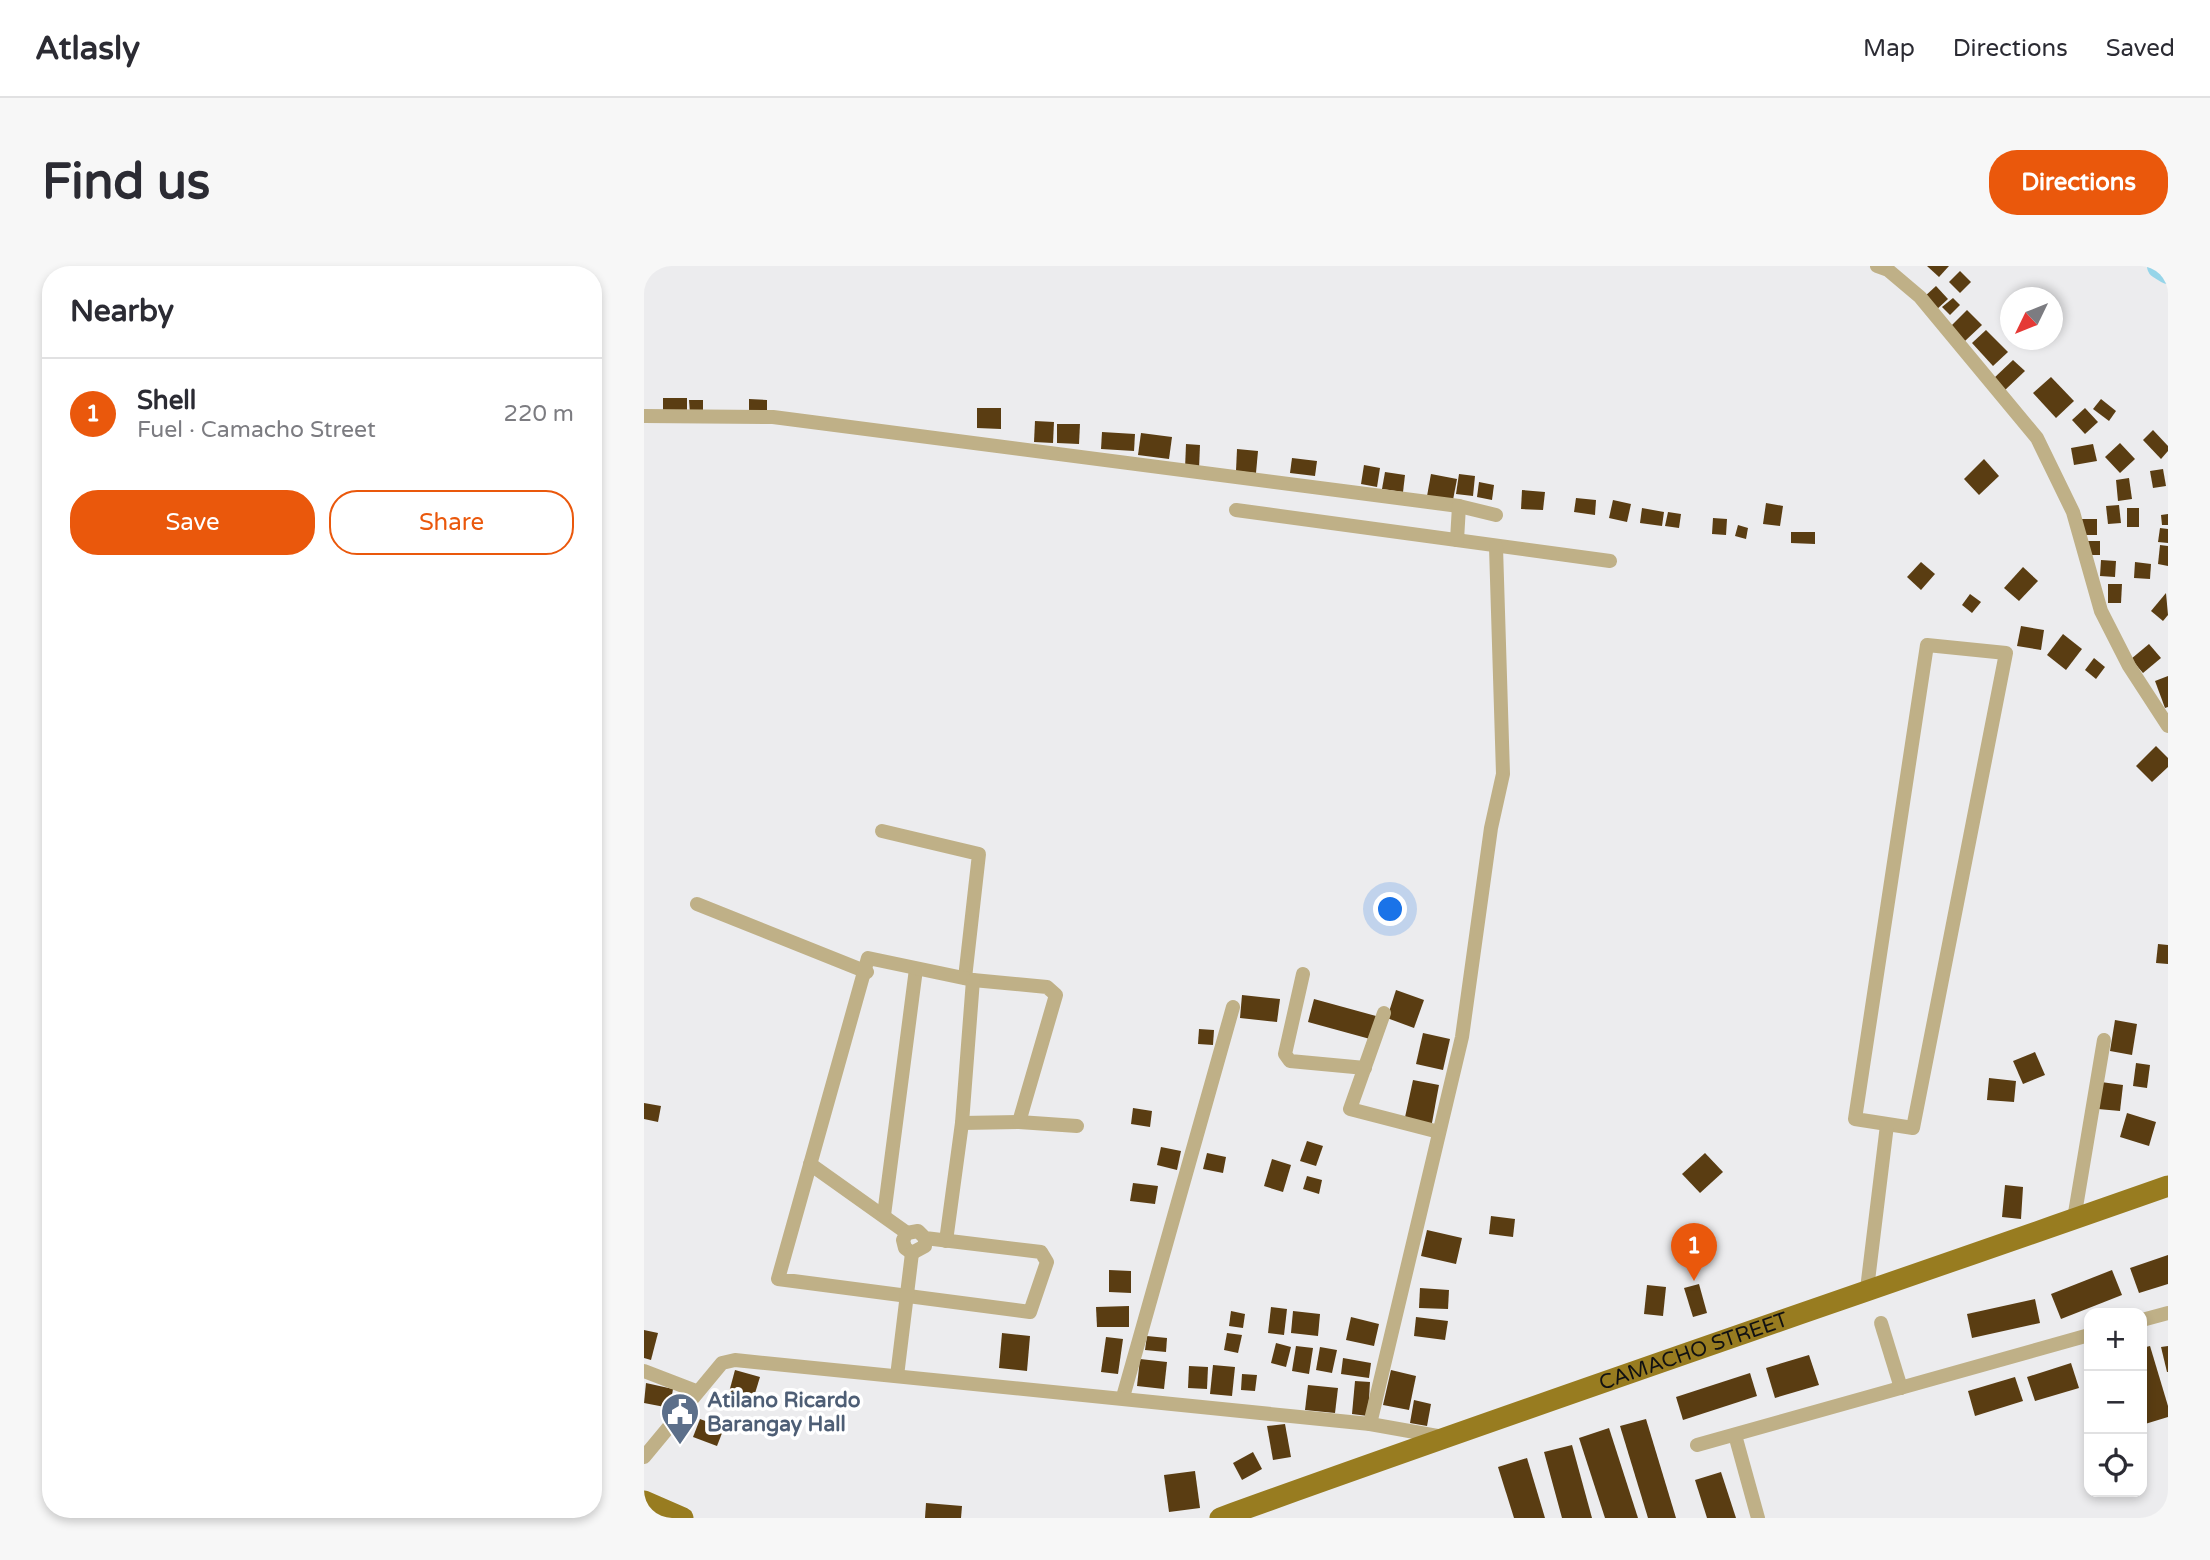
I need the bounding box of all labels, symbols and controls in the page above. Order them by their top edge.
text: Atlasly [35,29,140,68]
text: Map [1863,34,1915,63]
text: Directions [1953,34,2068,63]
text: Saved [2106,34,2175,63]
button: Directions [1989,150,2168,215]
text: Find us [42,153,210,212]
north arrow [2000,287,2063,350]
text: Nearby [70,293,174,330]
text: Shell [137,385,196,416]
text: 1 [86,400,100,428]
text: 220 m [504,400,574,428]
text: Fuel · Camacho Street [137,416,376,444]
button: Save [70,490,315,555]
button: Share [329,490,574,555]
your location [1373,892,1407,926]
pin: 1 [1671,1223,1717,1281]
street label: CAMACHO STREET [1596,1307,1792,1396]
map controls [2084,1308,2147,1497]
button: + [2084,1308,2147,1371]
button: − [2084,1371,2147,1434]
place label: Atilano Ricardo Barangay Hall [707,1388,861,1437]
public building icon: Atilano Ricardo Barangay Hall [659,1391,701,1446]
button: locate [2084,1434,2147,1497]

